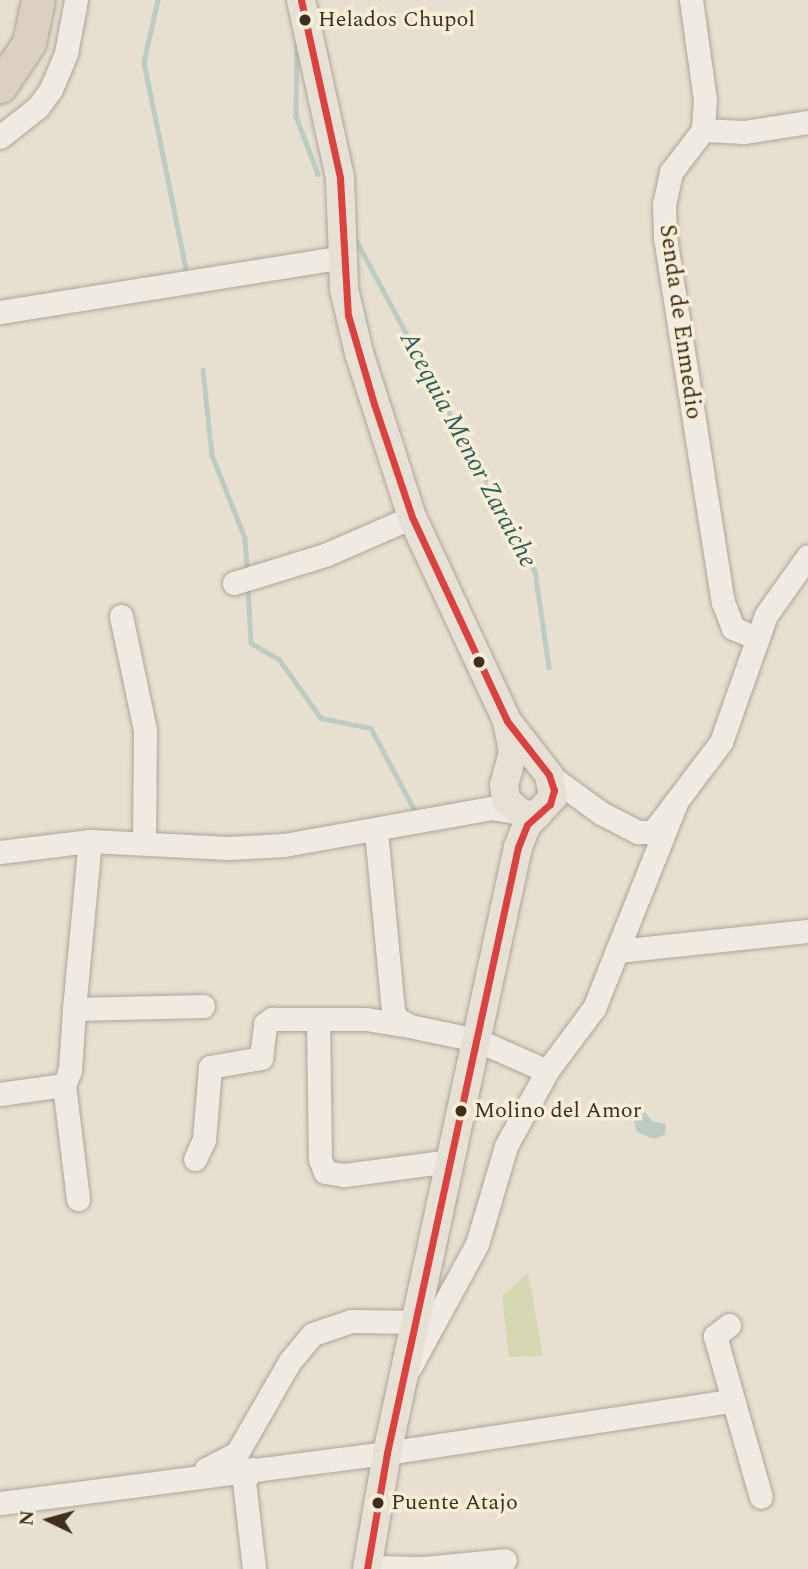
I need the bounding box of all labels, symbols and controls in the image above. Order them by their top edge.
place label: Helados Chupol [318,7,475,33]
marker: Helados Chupol [298,13,312,27]
street label: Senda de Enmedio [652,223,708,421]
water label: Acequia Menor Zaraiche [393,327,543,573]
unlabelled marker [472,655,486,669]
place label: Molino del Amor [474,1098,641,1124]
marker: Molino del Amor [454,1104,468,1118]
north arrow [14,1485,84,1555]
place label: Puente Atajo [391,1490,518,1516]
marker: Puente Atajo [371,1496,385,1510]
text: N [12,1509,43,1527]

